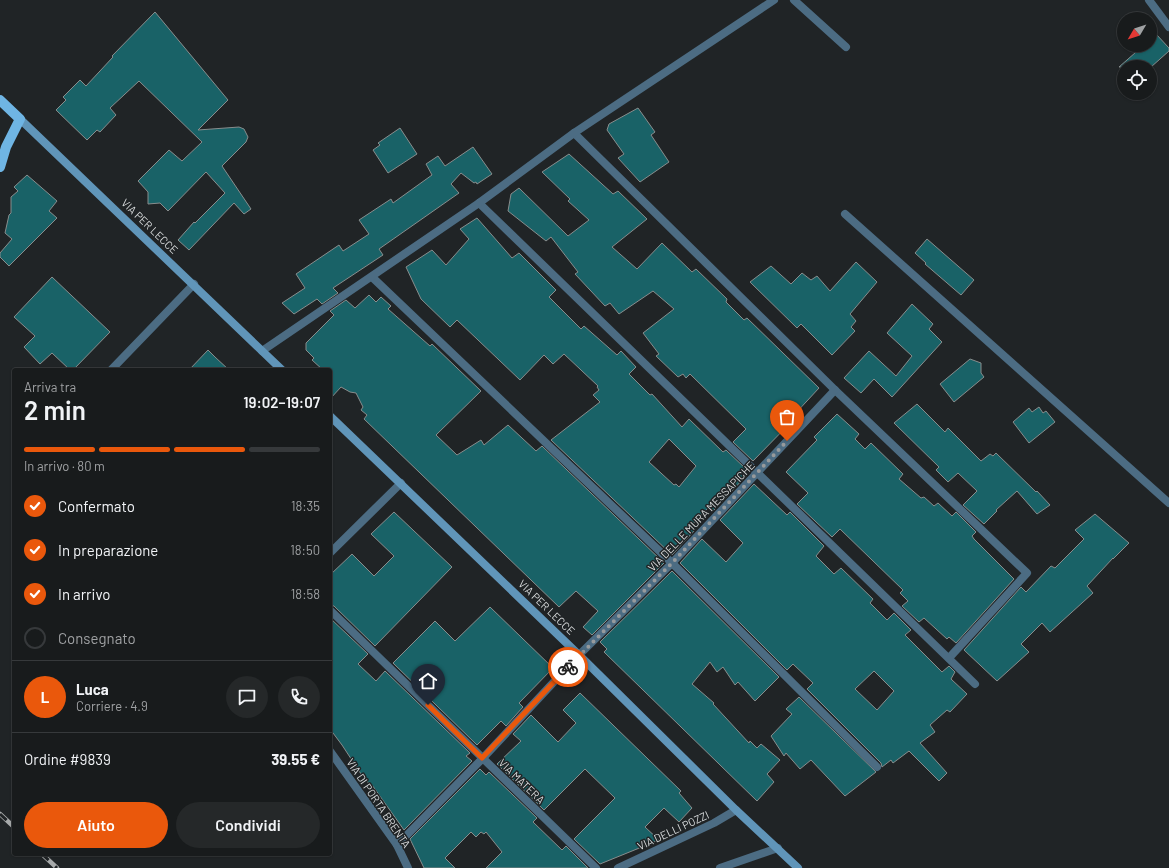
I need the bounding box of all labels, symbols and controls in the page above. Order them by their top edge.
north arrow [1117,12,1157,52]
map controls [1117,12,1157,100]
button: locate [1117,60,1157,100]
street label: VIA PER LECCE [119,196,181,256]
text: Arriva tra [24,379,76,395]
text: 19:02–19:07 [243,393,320,411]
text: 2 min [24,394,86,425]
pin [770,400,804,441]
icon: bag [776,406,798,428]
text: In arrivo · 80 m [24,458,105,474]
street label: VIA DELLE MURA MESSAPICHE [645,458,757,574]
icon: check [24,495,46,517]
text: Confermato [58,497,135,515]
text: 18:35 [291,498,320,514]
icon: check [24,539,46,561]
text: In preparazione [58,541,158,559]
text: 18:50 [290,542,320,558]
street label: VIA PER LECCE [516,577,578,637]
icon: check [24,583,46,605]
text: In arrivo [58,585,110,603]
text: 18:58 [291,586,320,602]
text: Consegnato [58,629,136,647]
courier [548,647,588,687]
icon: bike [557,656,579,678]
pin [411,664,445,705]
icon: home [417,670,439,692]
button: chat [226,676,268,718]
button: phone [278,676,320,718]
text: Luca [76,680,109,698]
text: L [41,688,49,706]
text: Corriere · 4.9 [76,698,148,714]
text: Ordine #9839 [24,750,111,768]
text: 39.55 € [271,750,320,768]
street label: VIA DI PORTA BRENTA [344,756,414,850]
street label: VIA MATERA [496,756,548,806]
button: Aiuto [24,802,168,848]
button: Condividi [176,802,320,848]
street label: VIA DELLI POZZI [635,808,711,852]

